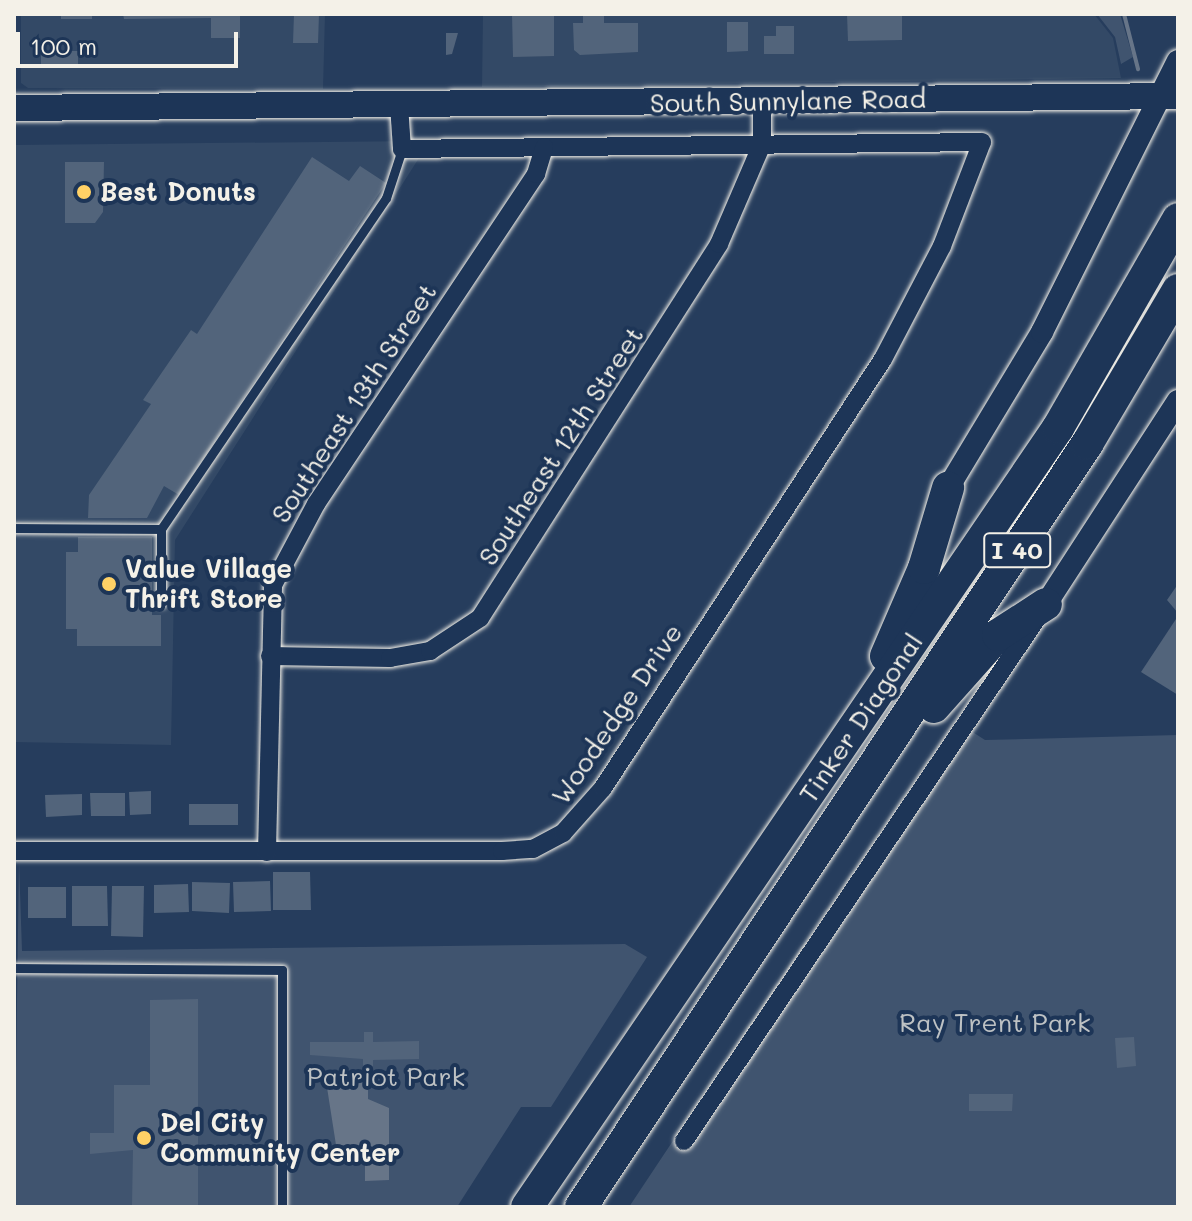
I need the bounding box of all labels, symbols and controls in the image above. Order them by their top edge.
scale bar [20,16,242,66]
text: 100 m [30,30,97,61]
street label: South Sunnylane Road [650,83,926,119]
place label: Best Donuts [100,176,256,208]
marker: Best Donuts [75,183,93,201]
street label: Southeast 13th Street [265,277,443,529]
street label: Southeast 12th Street [472,321,650,571]
road number: I 40 [983,530,1051,570]
place label: Value Village Thrift Store [125,553,292,614]
marker: Value Village Thrift Store [100,575,118,593]
street label: Woodedge Drive [545,618,689,810]
street label: Tinker Diagonal [793,627,929,809]
park label: Ray Trent Park [899,1007,1091,1039]
park label: Patriot Park [307,1061,465,1093]
place label: Del City Community Center [160,1107,400,1168]
marker: Del City Community Center [135,1129,153,1147]

